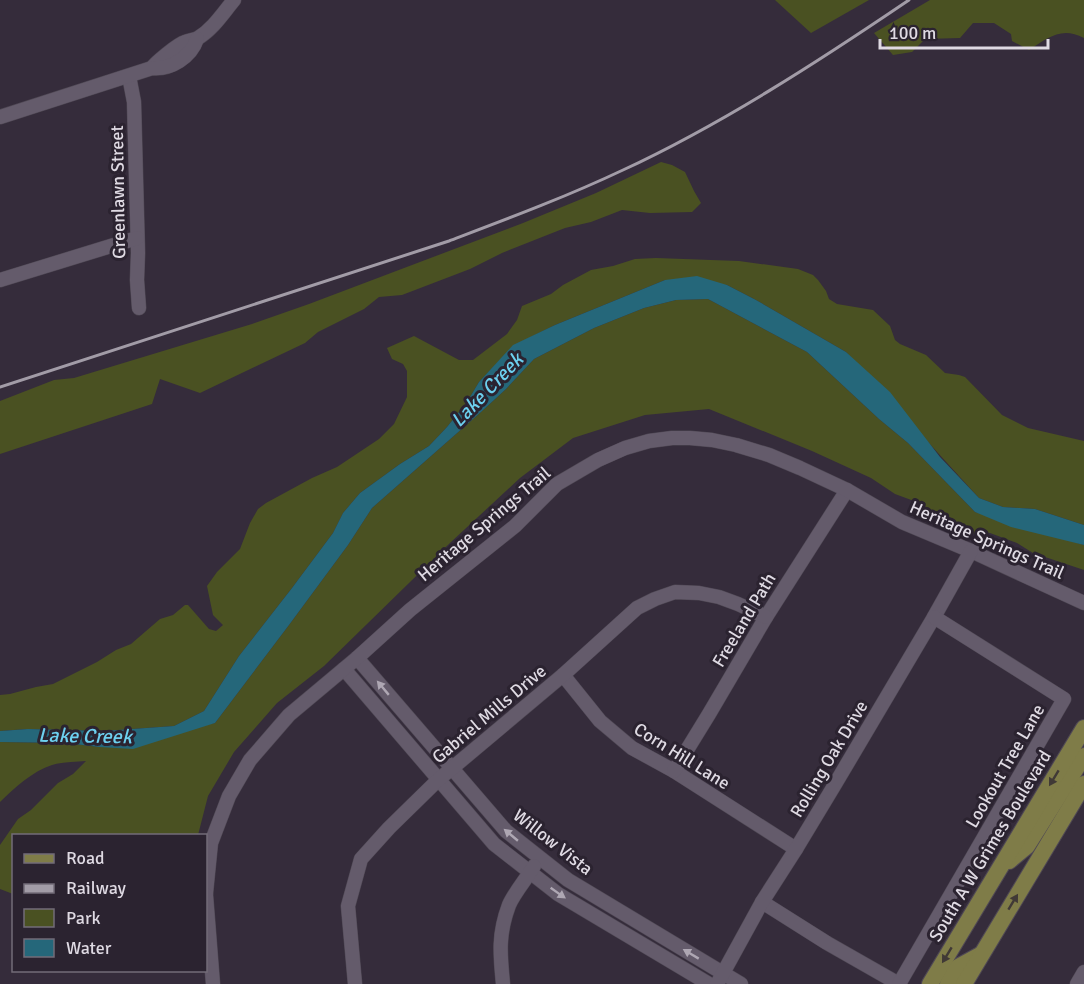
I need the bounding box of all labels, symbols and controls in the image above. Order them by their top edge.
scale bar [880,12,1048,50]
text: 100 m [889,22,936,44]
street label: Greenlawn Street [106,125,130,259]
water label: Lake Creek [446,346,530,432]
street label: Heritage Springs Trail [413,462,555,586]
street label: Heritage Springs Trail [906,496,1068,584]
street label: Freeland Path [707,569,781,671]
street label: Gabriel Mills Drive [427,660,551,768]
one-way arrow [377,681,390,696]
street label: Rolling Oak Drive [785,697,873,821]
street label: Lookout Tree Lane [961,700,1049,832]
street label: Corn Hill Lane [630,718,734,794]
water label: Lake Creek [38,723,134,749]
street label: South A W Grimes Boulevard [924,746,1056,946]
one-way arrow [1048,770,1059,786]
street label: Willow Vista [509,804,597,880]
one-way arrow [504,829,519,842]
legend [12,834,207,972]
text: Road [66,847,105,869]
text: Railway [66,877,127,899]
one-way arrow [549,887,565,899]
one-way arrow [1008,894,1019,910]
text: Park [66,907,101,929]
text: Water [66,937,112,959]
one-way arrow [941,947,952,963]
one-way arrow [682,949,699,959]

